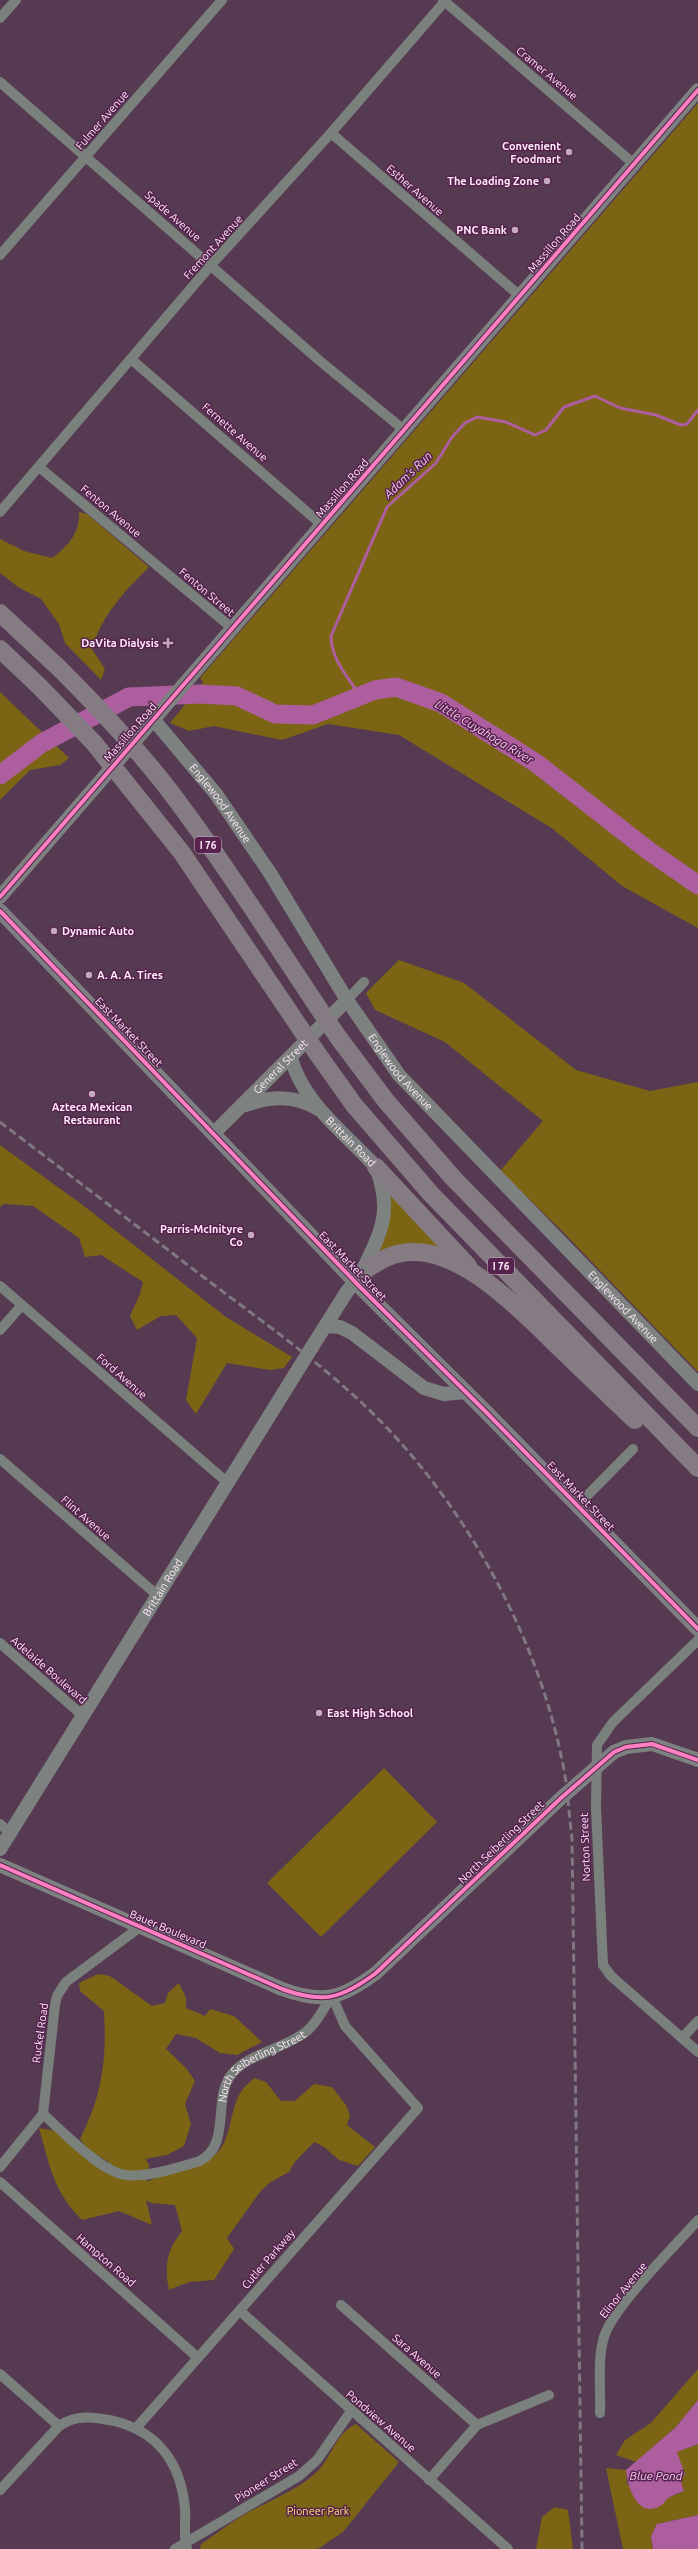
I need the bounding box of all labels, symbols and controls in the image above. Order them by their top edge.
street label: Cramer Avenue [514,44,580,102]
street label: Fulmer Avenue [73,88,131,152]
place label: Convenient Foodmart [502,140,561,165]
marker: Convenient Foodmart [564,147,574,157]
street label: Esther Avenue [384,162,446,218]
place label: The Loading Zone [447,175,539,187]
marker: The Loading Zone [542,176,552,186]
street label: Spade Avenue [143,189,203,243]
street label: Massillon Road [525,211,583,275]
street label: Fremont Avenue [181,213,245,281]
place label: PNC Bank [456,224,508,236]
marker: PNC Bank [510,225,520,235]
street label: Fernette Avenue [200,400,270,464]
water label: Adam's Run [380,449,434,501]
street label: Massillon Road [313,456,371,520]
street label: Fenton Avenue [79,482,143,540]
street label: Fenton Street [177,565,238,619]
place label: DaVita Dialysis [81,637,159,649]
marker: DaVita Dialysis [162,637,174,649]
water label: Little Cuyahoga River [433,697,536,766]
street label: Massillon Road [101,700,159,764]
street label: Englewood Avenue [187,761,253,845]
road number: I 76 [195,837,221,853]
place label: Dynamic Auto [62,925,135,937]
marker: Dynamic Auto [49,926,59,936]
place label: A. A. A. Tires [97,969,163,981]
marker: A. A. A. Tires [84,970,94,980]
street label: East Market Street [93,995,166,1070]
street label: Englewood Avenue [366,1031,435,1112]
street label: General Street [251,1036,311,1096]
marker: Azteca Mexican Restaurant [87,1089,97,1099]
place label: Azteca Mexican Restaurant [52,1101,132,1126]
street label: Brittain Road [324,1114,378,1169]
place label: Parris-McInityre Co [160,1223,243,1248]
street label: East Market Street [317,1229,390,1304]
marker: Parris-McInityre Co [246,1230,256,1240]
road number: I 76 [488,1258,514,1274]
street label: Englewood Avenue [586,1268,661,1345]
street label: Ford Avenue [95,1351,149,1401]
street label: East Market Street [545,1459,618,1534]
street label: Flint Avenue [59,1493,113,1543]
street label: Brittain Road [140,1557,185,1618]
street label: Adelaide Boulevard [9,1634,89,1706]
place label: East High School [327,1707,414,1719]
marker: East High School [314,1708,324,1718]
street label: North Seiberling Street [456,1798,547,1886]
street label: Norton Street [578,1812,592,1882]
street label: Bauer Boulevard [128,1907,208,1951]
street label: Ruckel Road [30,2002,50,2064]
street label: North Seiberling Street [216,2028,309,2103]
street label: Cutler Parkway [239,2227,297,2291]
street label: Hampton Road [74,2231,138,2289]
street label: Elinor Avenue [597,2260,649,2320]
street label: Sara Avenue [390,2332,444,2380]
street label: Pondview Avenue [344,2388,418,2454]
street label: Pioneer Street [232,2456,300,2504]
water label: Blue Pond [630,2469,683,2482]
park label: Pioneer Park [287,2505,350,2517]

